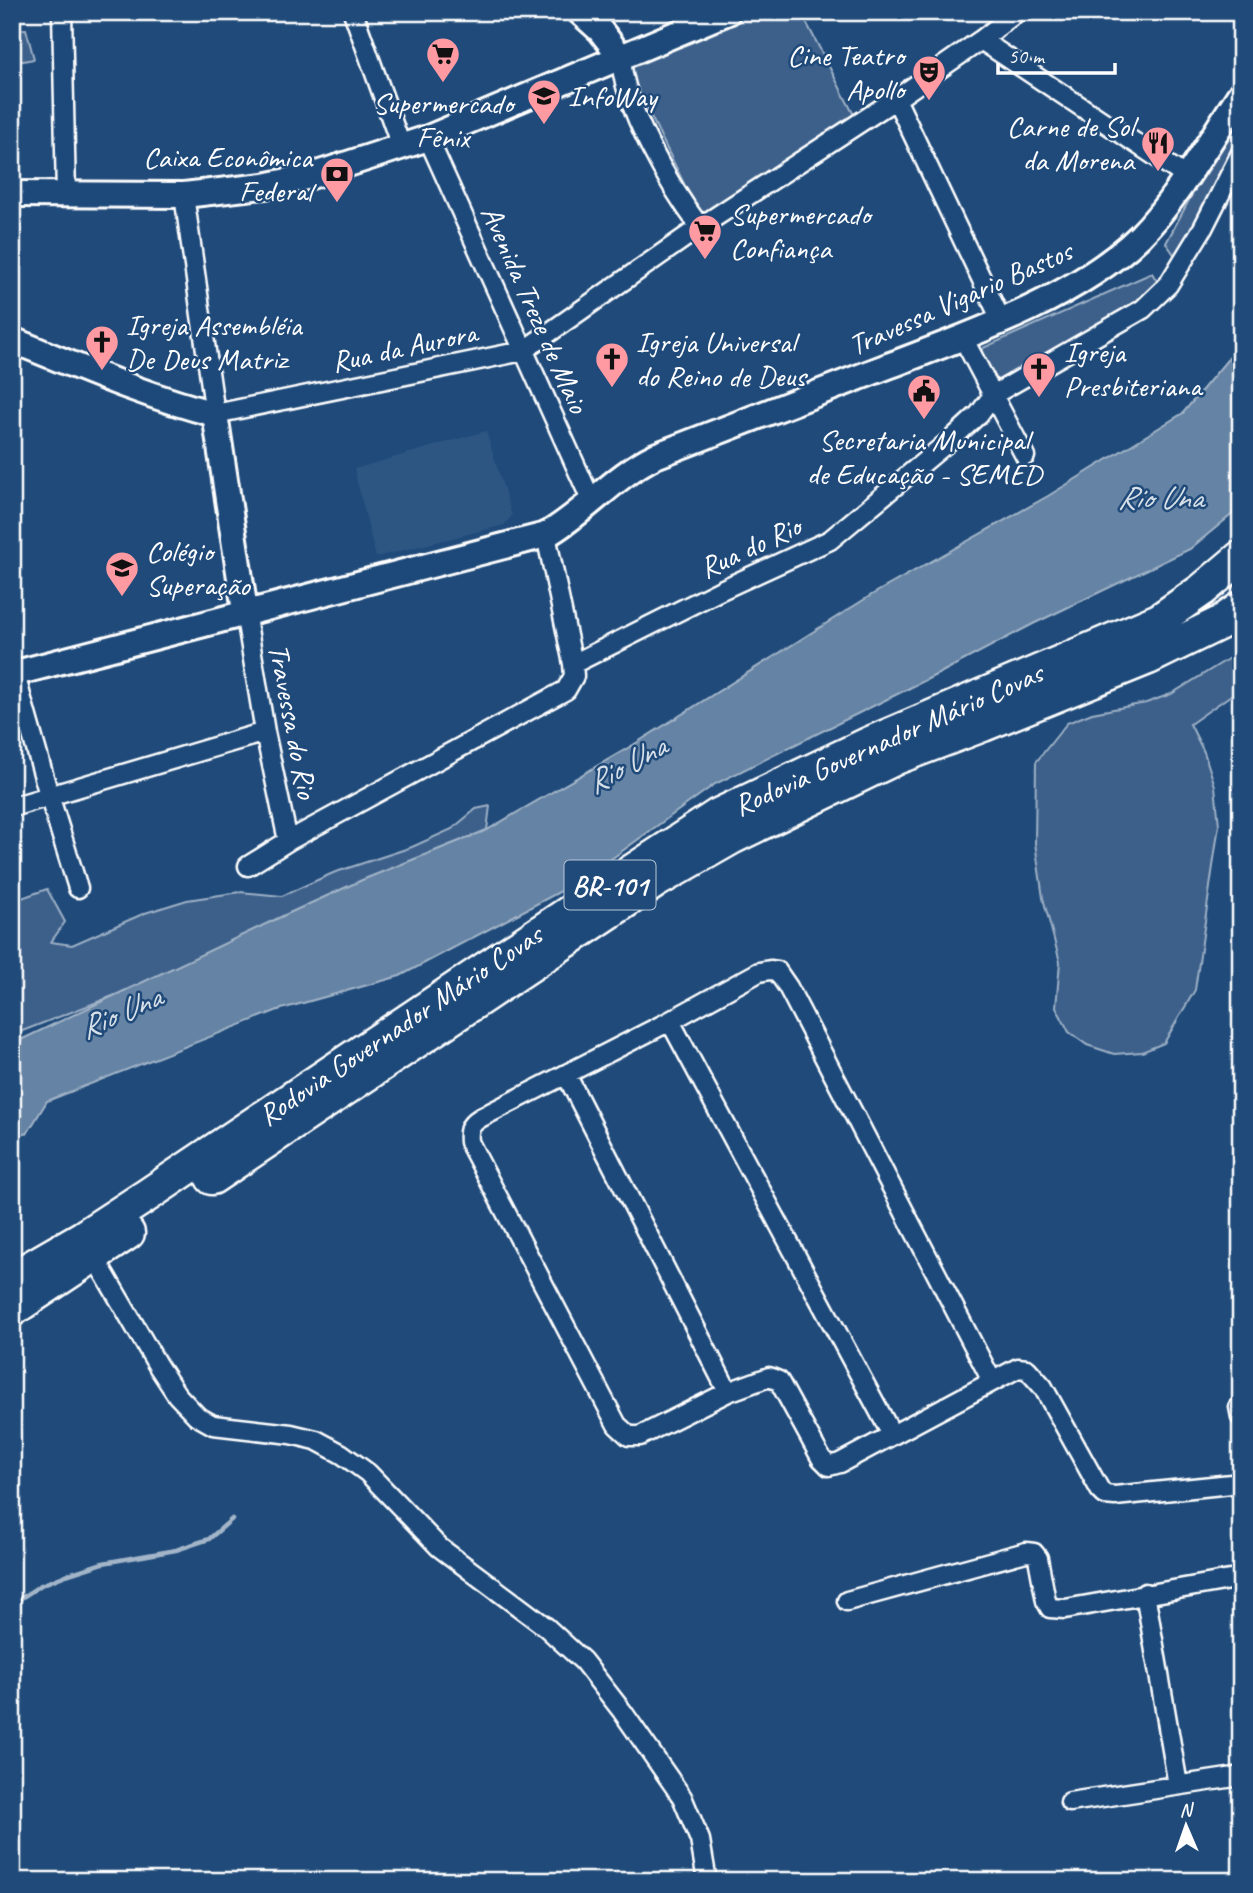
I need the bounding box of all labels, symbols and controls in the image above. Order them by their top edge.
scale bar [998,32,1115,76]
supermarket icon: Supermercado Fênix [424,35,462,84]
place label: Cine Teatro Apollo [787,36,907,108]
text: 50 m [1008,43,1046,69]
theatre icon: Cine Teatro Apollo [910,53,948,102]
school or university icon: InfoWay [525,77,563,126]
place label: InfoWay [568,77,659,115]
place label: Supermercado Fênix [373,84,517,156]
place label: Carne de Sol da Morena [1007,107,1139,179]
restaurant icon: Carne de Sol da Morena [1139,124,1177,173]
place label: Caixa Econômica Federal [143,138,317,210]
bank icon: Caixa Econômica Federal [318,155,356,204]
place label: Supermercado Confiança [730,195,874,267]
street label: Avenida Treze de Maio [472,199,598,420]
supermarket icon: Supermercado Confiança [686,212,724,261]
street label: Travessa Vigario Bastos [842,231,1080,364]
place label: Igreja Assembléia De Deus Matriz [126,306,304,378]
street label: Rua da Aurora [328,313,483,381]
church icon: Igreja Assembléia De Deus Matriz [83,323,121,372]
place label: Igreja Universal do Reino de Deus [636,323,808,395]
place label: Igreja Presbiteriana [1064,333,1204,405]
church icon: Igreja Universal do Reino de Deus [593,340,631,389]
church icon: Igreja Presbiteriana [1020,350,1058,399]
public building icon: Secretaria Municipal de Educação - SEMED [905,372,943,421]
place label: Secretaria Municipal de Educação - SEMED [807,421,1044,493]
water label: Rio Una [1117,477,1206,518]
street label: Rua do Rio [693,506,810,587]
place label: Colégio Superação [146,532,251,604]
school or university icon: Colégio Superação [103,549,141,598]
street label: Travessa do Rio [259,640,327,803]
street label: Rodovia Governador Mário Covas [727,652,1051,824]
water label: Rio Una [579,724,677,803]
road number: BR-101 [564,860,656,910]
street label: Rodovia Governador Mário Covas [251,914,552,1134]
water label: Rio Una [73,975,171,1049]
north arrow [1152,1792,1222,1862]
text: N [1179,1798,1195,1822]

